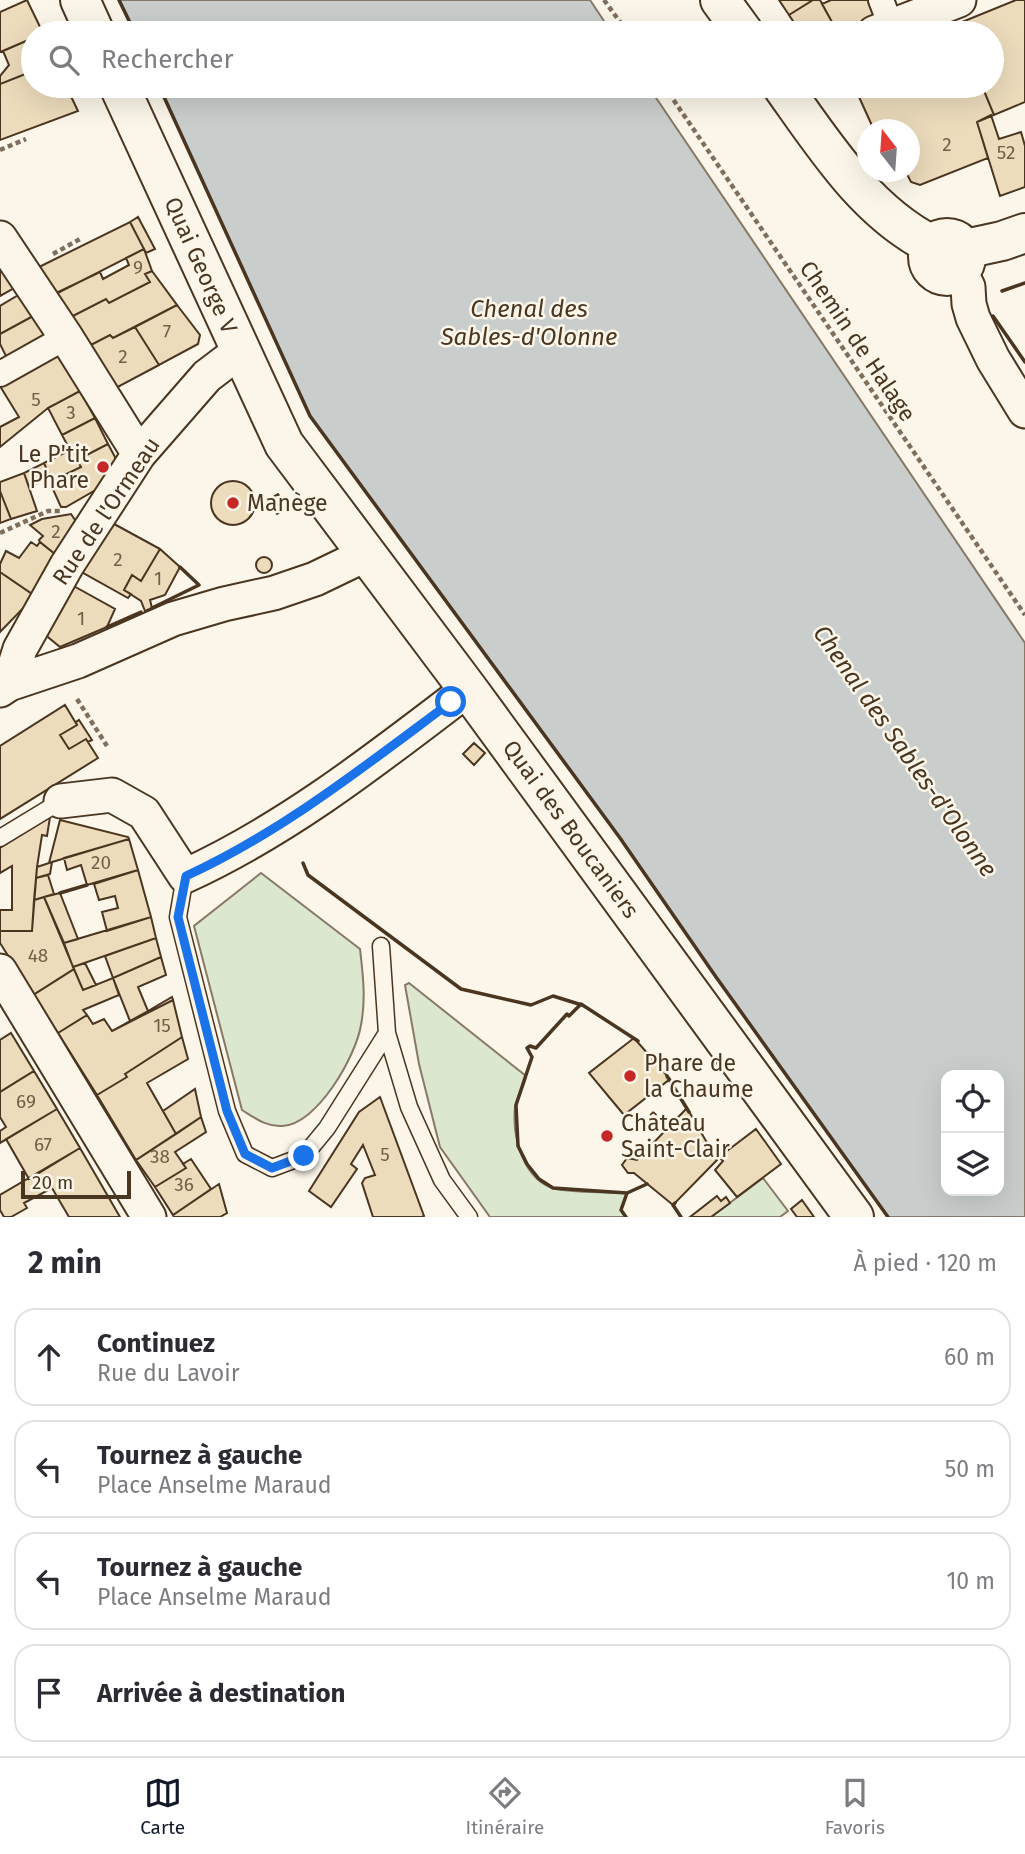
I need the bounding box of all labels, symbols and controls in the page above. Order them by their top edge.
search box [21,21,1004,98]
icon: search [45,41,83,79]
text: Rechercher [101,44,233,75]
north arrow [857,119,920,182]
house number: 2 [942,133,952,156]
house number: 52 [997,141,1015,164]
street label: Quai George V [158,192,244,338]
street label: Chemin de Halage [794,255,922,427]
house number: 9 [133,256,143,279]
water label: Chenal des Sables-d'Olonne [440,295,617,351]
house number: 7 [163,320,171,343]
house number: 2 [118,345,128,368]
house number: 5 [31,388,41,411]
house number: 3 [66,401,76,424]
street label: Rue de l'Ormeau [46,432,166,590]
place label: Le P'tit Phare [18,440,90,494]
marker: Le P'tit Phare [95,459,111,475]
place label: Manège [247,489,328,517]
marker: Manège [225,495,241,511]
house number: 2 [51,520,61,543]
house number: 2 [113,548,123,571]
house number: 1 [154,567,162,590]
house number: 1 [77,607,85,630]
water label: Chenal des Sables-d'Olonne [807,620,1003,882]
route start [435,686,466,717]
street label: Quai des Boucaniers [497,734,645,924]
house number: 20 [91,851,111,874]
house number: 48 [28,944,48,967]
house number: 15 [153,1014,171,1037]
place label: Phare de la Chaume [644,1049,754,1103]
marker: Phare de la Chaume [622,1068,638,1084]
map controls [941,1070,1004,1196]
button: locate [941,1070,1004,1133]
house number: 69 [16,1090,36,1113]
place label: Château Saint-Clair [621,1109,730,1163]
marker: Château Saint-Clair [599,1128,615,1144]
house number: 67 [34,1133,52,1156]
button: layers [941,1133,1004,1196]
route end [288,1140,319,1171]
house number: 5 [380,1143,390,1166]
house number: 38 [150,1145,170,1168]
scale bar [21,1168,131,1200]
text: 20 m [32,1171,73,1194]
house number: 36 [174,1173,194,1196]
text: 2 min [28,1245,102,1281]
text: À pied · 120 m [854,1249,997,1277]
text: Continuez [97,1328,215,1359]
icon: ahead [30,1338,68,1376]
text: 60 m [944,1343,995,1371]
text: Rue du Lavoir [97,1359,240,1387]
text: Tournez à gauche [97,1440,302,1471]
icon: left [30,1450,68,1488]
text: 50 m [945,1455,995,1483]
text: Place Anselme Maraud [97,1471,332,1499]
text: Tournez à gauche [97,1552,302,1583]
icon: left [30,1562,68,1600]
text: 10 m [946,1567,995,1595]
text: Place Anselme Maraud [97,1583,332,1611]
icon: arrive [30,1674,68,1712]
text: Arrivée à destination [97,1678,346,1709]
tab: Carte [140,1774,185,1839]
tab: Itinéraire [466,1774,544,1839]
tab: Favoris [825,1774,885,1839]

